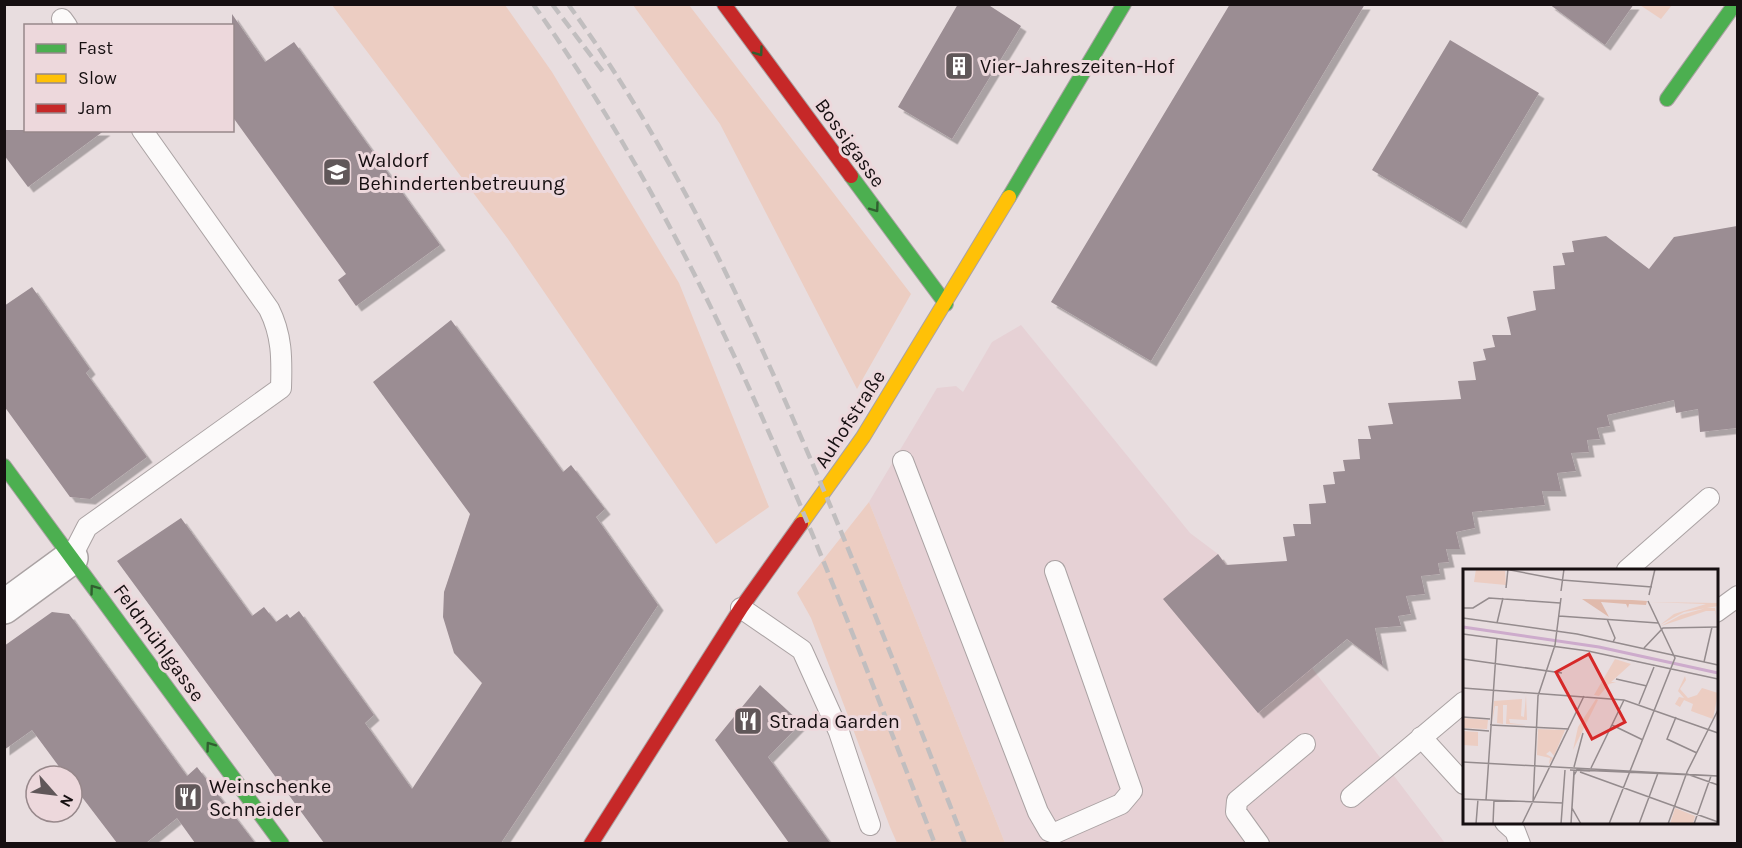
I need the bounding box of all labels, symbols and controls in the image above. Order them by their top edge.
legend [24,24,234,132]
text: Fast [78,37,113,59]
one-way arrow [751,45,762,56]
building icon: Vier-Jahreszeiten-Hof [943,50,975,82]
place label: Vier-Jahreszeiten-Hof [980,55,1175,78]
text: Slow [78,67,117,89]
street label: Bossigasse [810,94,890,192]
text: Jam [78,97,112,119]
place label: Waldorf Behindertenbetreuung [358,149,565,195]
school or university icon: Waldorf Behindertenbetreuung [321,156,353,188]
one-way arrow [867,202,878,213]
street label: Auhofstraße [810,366,890,472]
inset map [1463,569,1718,824]
street label: Feldmühlgasse [109,580,209,706]
one-way arrow [90,584,101,595]
restaurant icon: Strada Garden [732,705,764,737]
place label: Strada Garden [769,710,900,733]
one-way arrow [206,741,217,752]
north arrow [24,764,84,824]
place label: Weinschenke Schneider [209,775,331,821]
restaurant icon: Weinschenke Schneider [172,781,204,813]
text: N [56,791,78,810]

